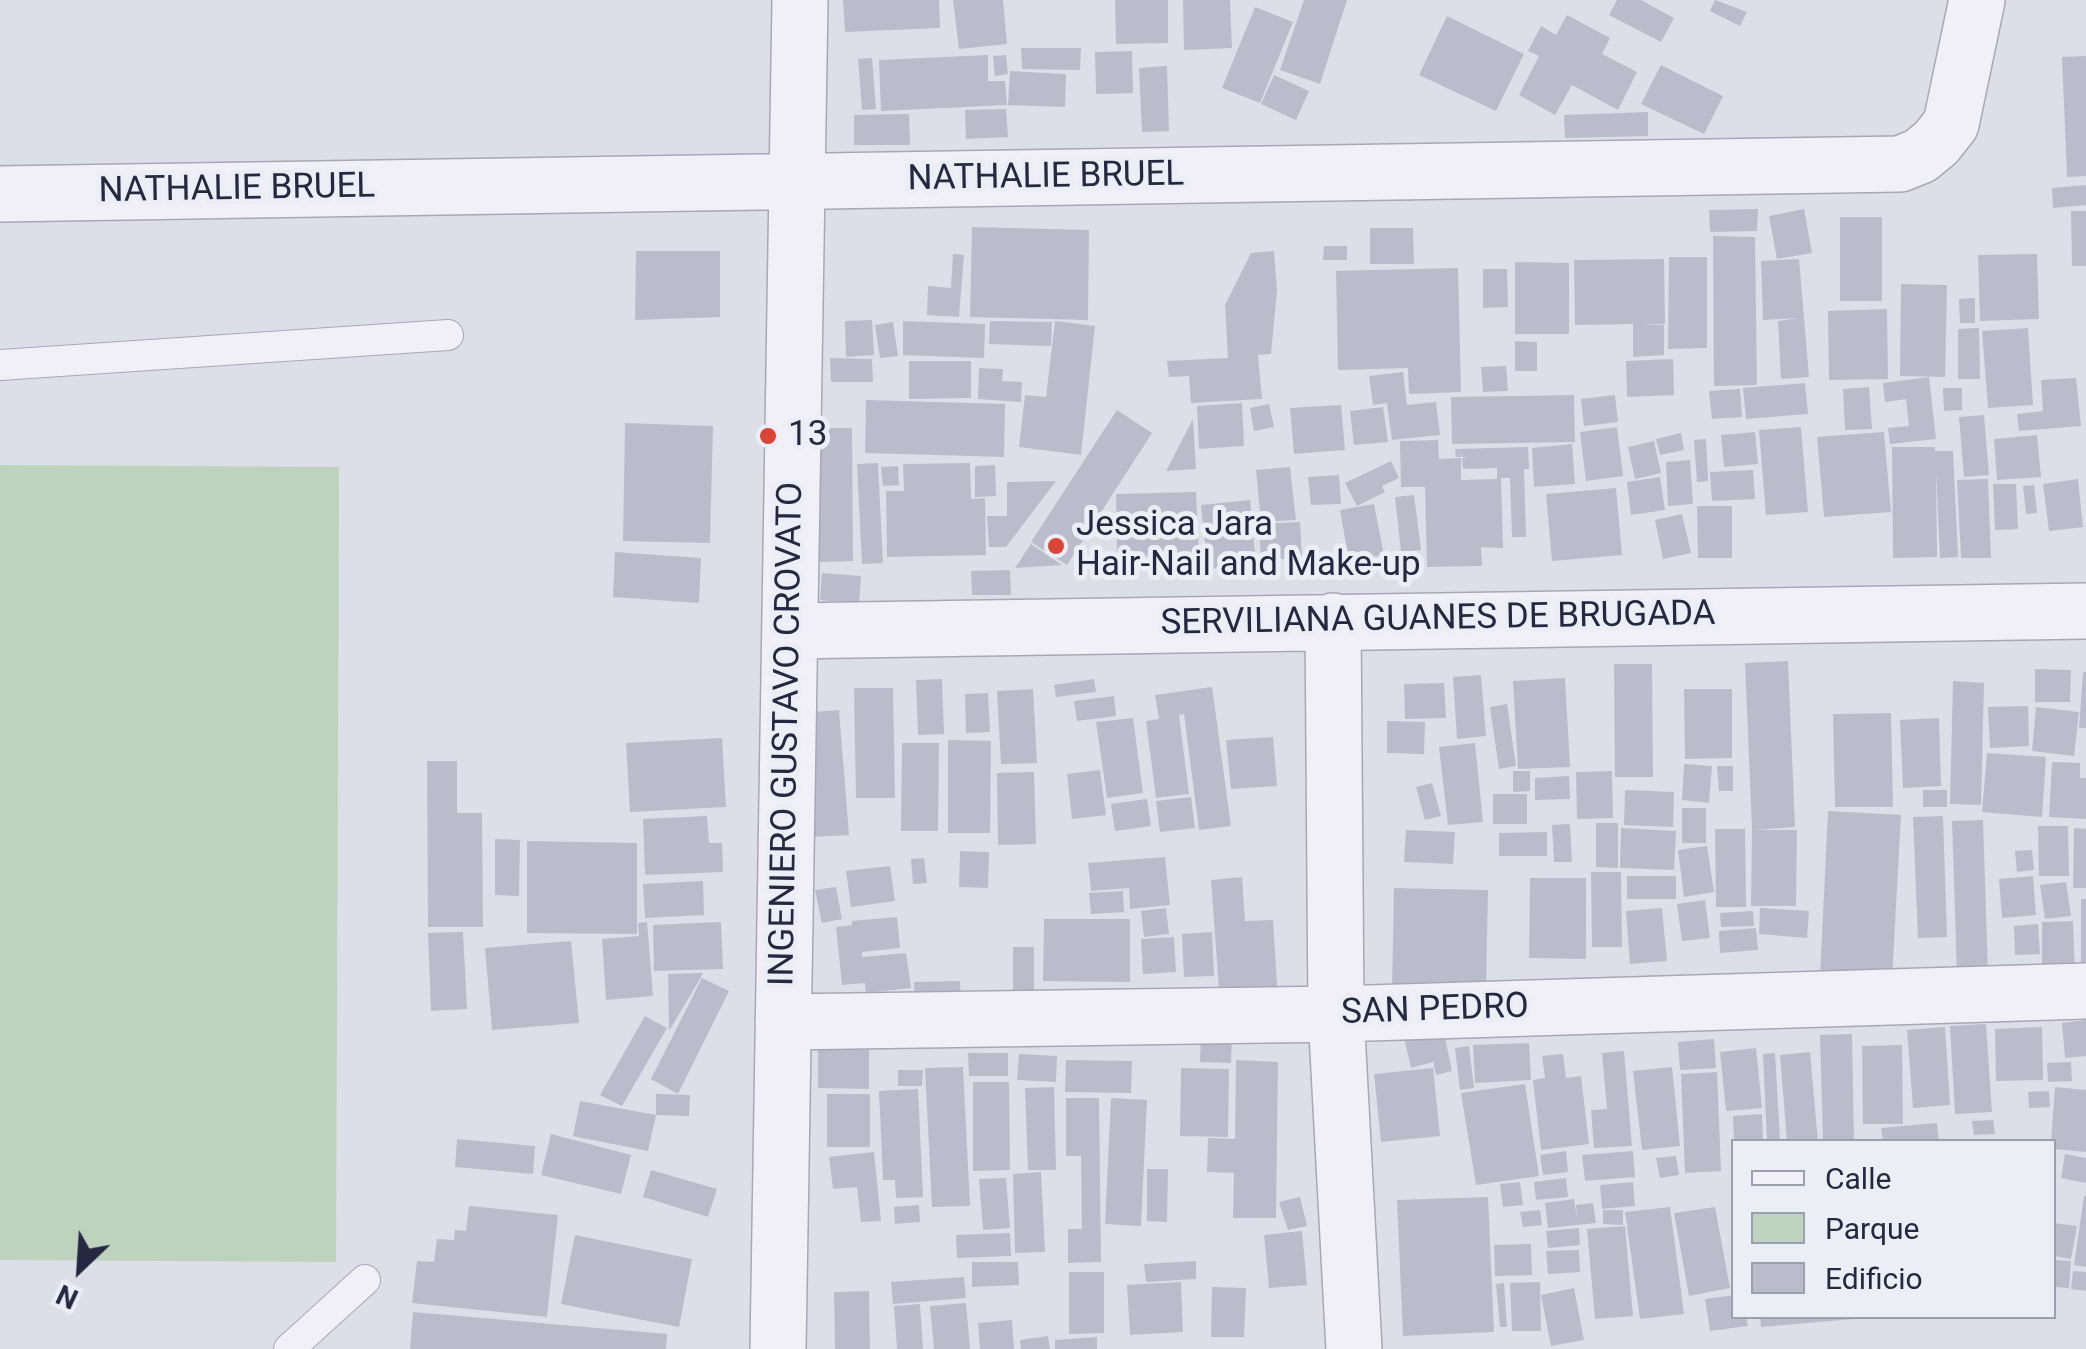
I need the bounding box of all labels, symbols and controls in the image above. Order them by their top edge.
street label: NATHALIE BRUEL [907,155,1185,201]
street label: NATHALIE BRUEL [98,167,376,213]
place label: 13 [788,415,827,457]
marker: 13 [757,425,779,447]
street label: INGENIERO GUSTAVO CROVATO [763,482,813,986]
place label: Jessica Jara Hair-Nail and Make-up [1076,505,1421,587]
marker: Jessica Jara Hair-Nail and Make-up [1045,535,1067,557]
street label: SERVILIANA GUANES DE BRUGADA [1160,594,1716,646]
street label: SAN PEDRO [1340,987,1530,1035]
legend [1731,1139,2056,1319]
text: Calle [1825,1161,1891,1196]
text: Parque [1825,1211,1919,1246]
north arrow [30,1219,130,1319]
text: Edificio [1825,1261,1923,1296]
text: N [51,1278,83,1316]

